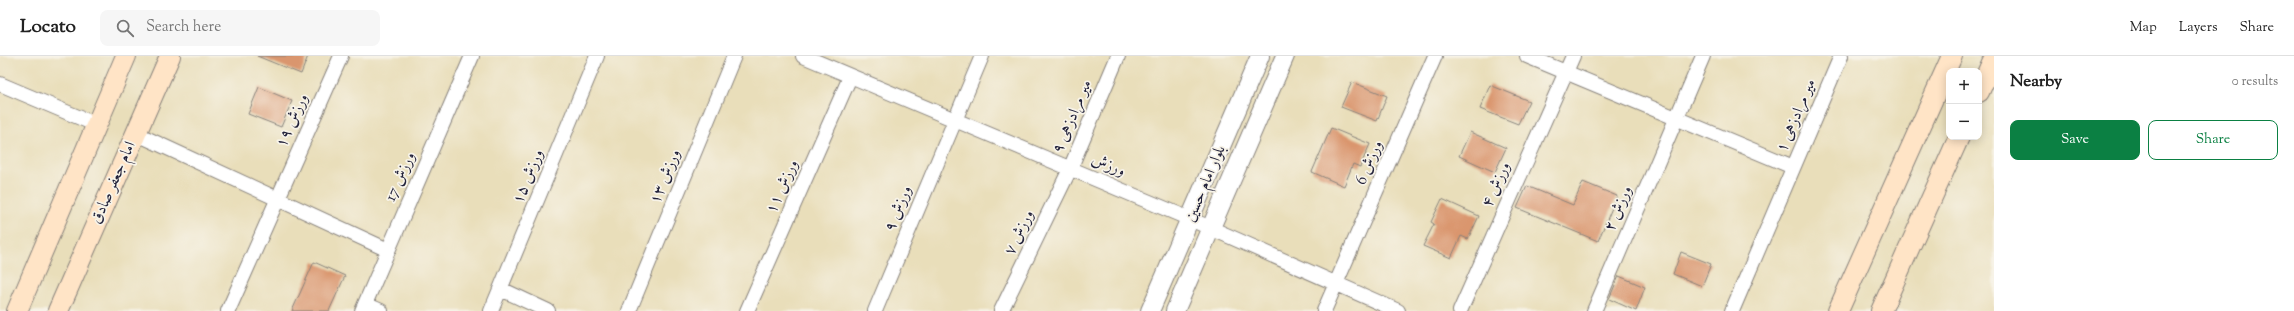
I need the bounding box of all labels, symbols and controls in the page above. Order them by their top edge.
search box [100,10,380,46]
text: Locato [20,14,76,41]
icon: search [114,17,136,39]
text: Search here [146,17,221,38]
text: Map [2130,18,2157,38]
text: Layers [2179,18,2217,38]
text: Share [2239,18,2274,38]
map controls [1946,68,1982,140]
button: + [1946,68,1982,104]
text: Nearby [2010,70,2062,94]
text: 0 results [2232,73,2278,91]
street label: میر مرادزهی ۱ [1771,76,1823,156]
street label: میر مرادزهی ۹ [1047,77,1099,157]
street label: ورزش ۱۹ [271,90,315,152]
button: − [1946,104,1982,140]
button: Save [2010,120,2140,160]
button: Share [2148,120,2278,160]
street label: ورزش 6 [1350,137,1390,189]
street label: امام جعفر صادق [86,138,143,228]
street label: بلوار امام حسین [1180,142,1233,226]
street label: ورزش ۱۵ [508,146,550,208]
street label: ورزش ۱۳ [645,146,687,208]
street label: ورزش 17 [380,149,422,205]
street label: ورزش [1087,149,1129,183]
street label: ورزش ۱۱ [761,156,805,218]
street label: ورزش ۴ [1477,158,1517,212]
street label: ورزش ۲ [1599,182,1639,236]
street label: ورزش ۹ [879,183,919,235]
street label: ورزش ۷ [999,206,1041,260]

